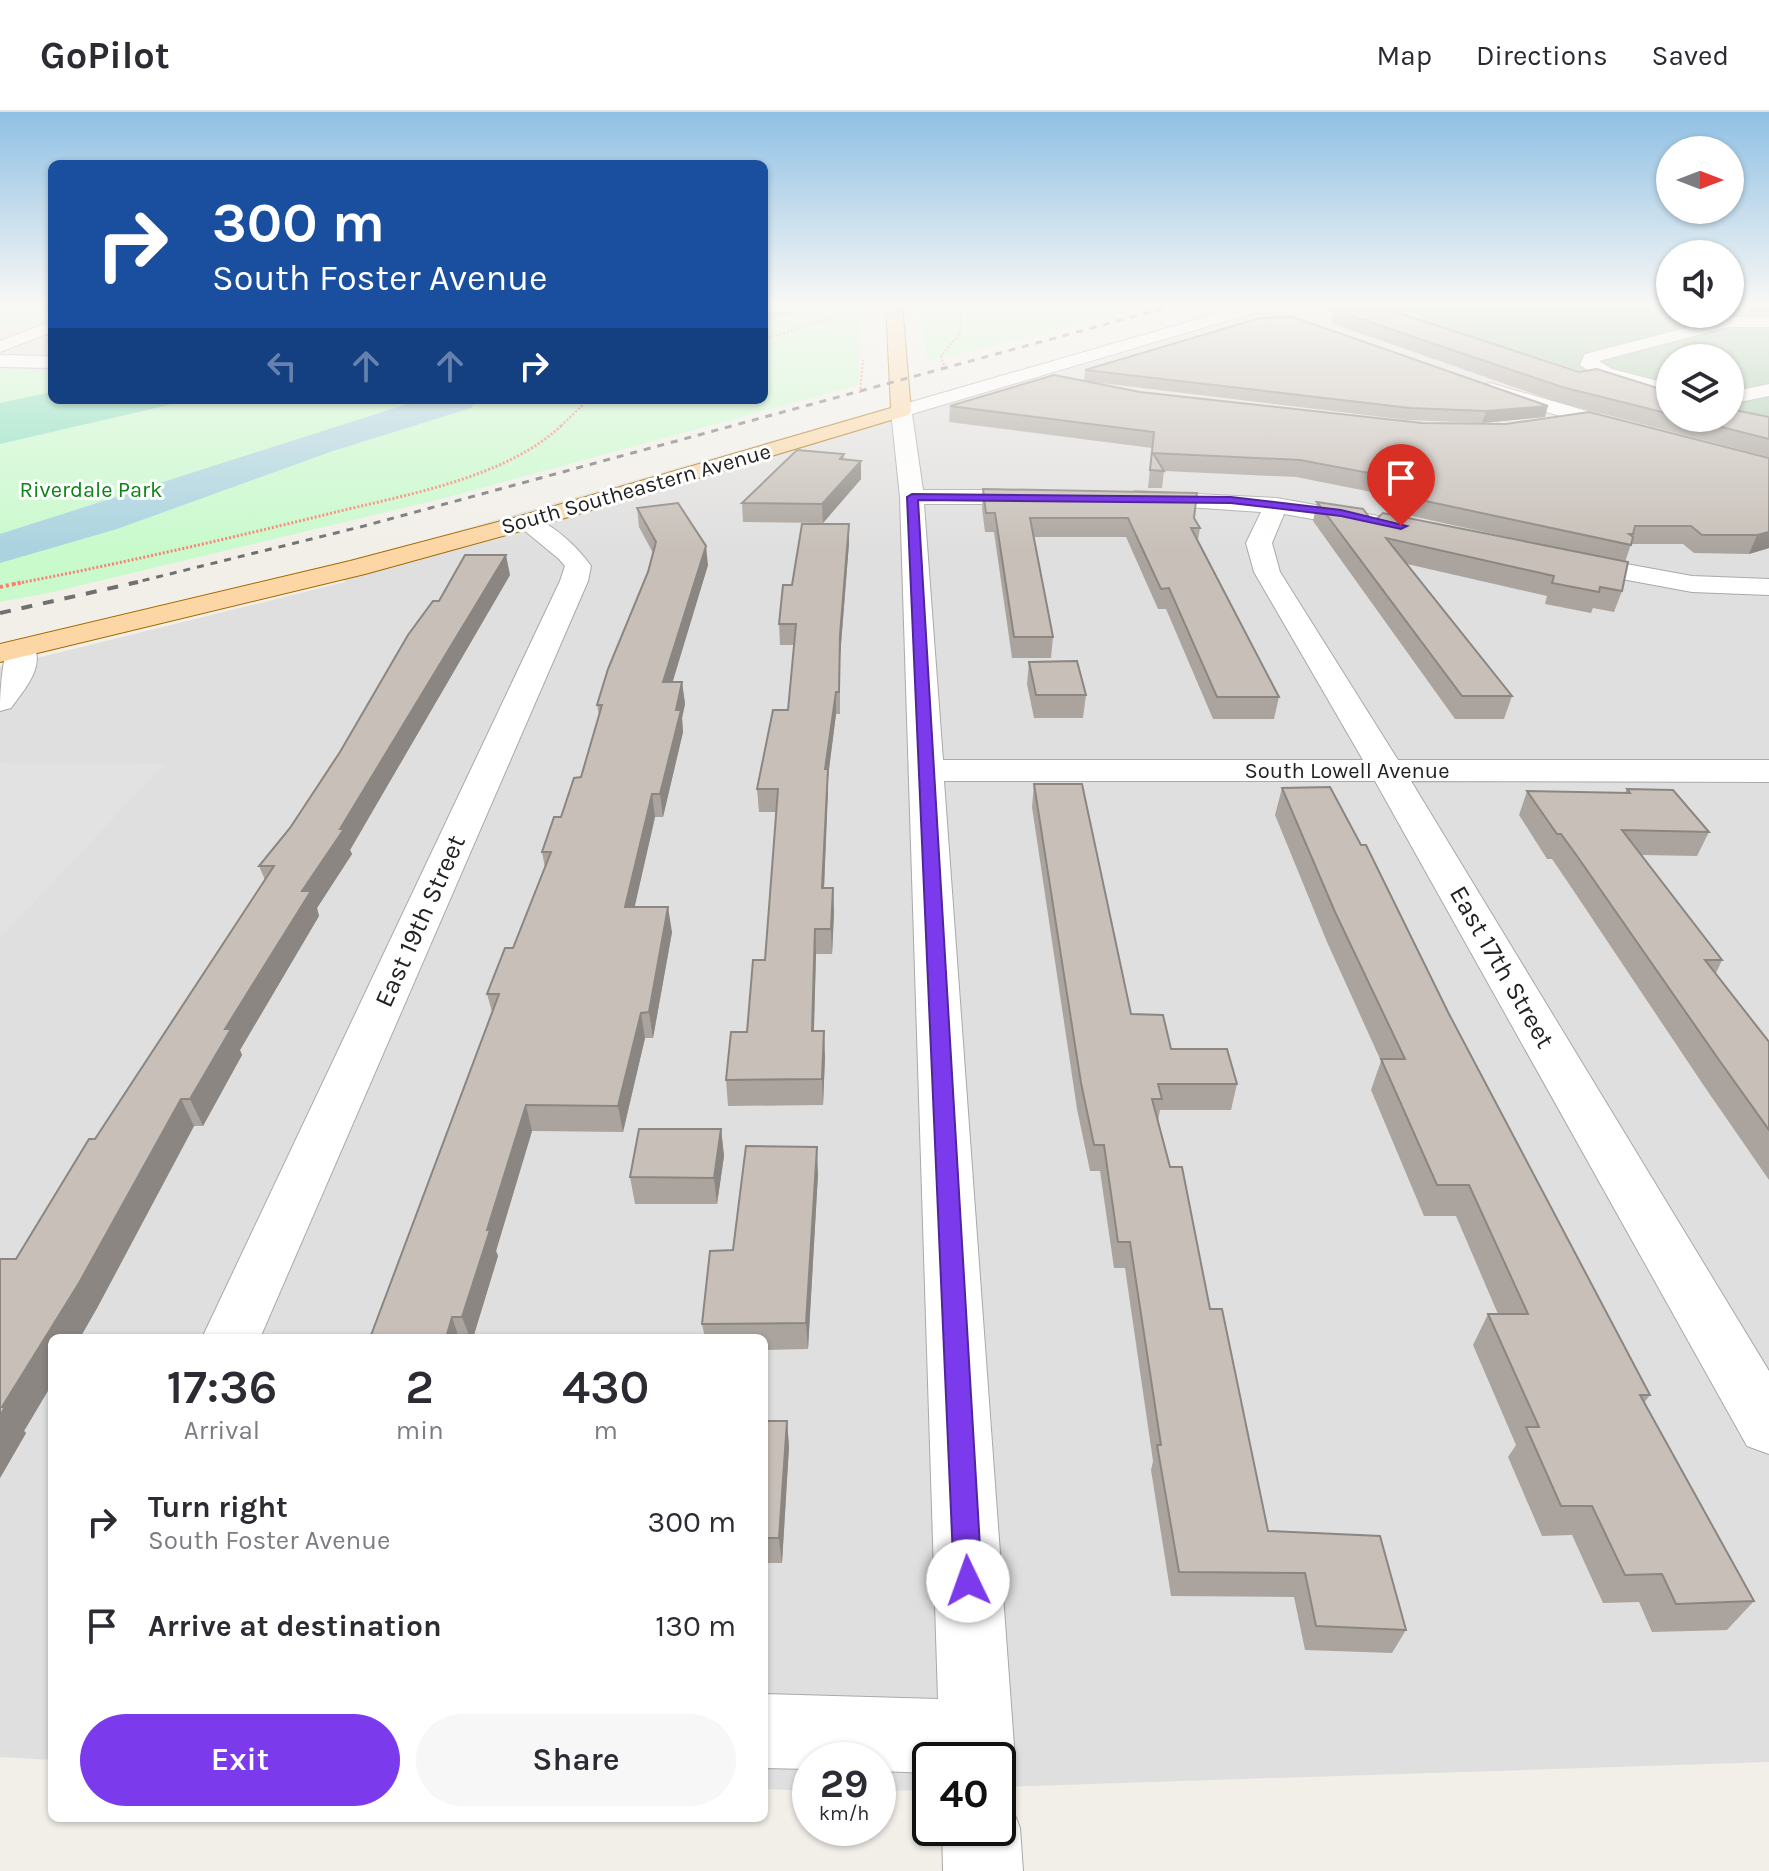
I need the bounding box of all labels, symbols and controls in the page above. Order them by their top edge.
text: GoPilot [40,33,170,78]
text: Map [1377,39,1432,72]
text: Directions [1476,39,1608,72]
text: Saved [1652,39,1729,72]
north arrow [1656,136,1744,224]
map controls [1656,136,1744,432]
text: 300 m [212,190,385,255]
icon: right [80,192,184,296]
button: sound [1656,240,1744,328]
text: South Foster Avenue [212,257,548,299]
icon: left [260,344,304,388]
icon: ahead [344,344,388,388]
icon: ahead [428,344,472,388]
icon: right [512,344,556,388]
button: layers [1656,344,1744,432]
street label: South Southeastern Avenue [498,438,774,540]
pin [1367,444,1435,526]
icon: arrive [1379,456,1423,500]
park label: Riverdale Park [20,477,162,503]
street label: South Lowell Avenue [1245,758,1449,784]
street label: East 19th Street [368,830,472,1012]
street label: East 17th Street [1443,880,1561,1054]
text: 17:36 [166,1359,277,1415]
text: 2 [405,1359,434,1415]
text: 430 [562,1359,649,1415]
text: Arrival [184,1415,260,1446]
text: min [396,1415,444,1446]
text: m [594,1415,618,1446]
text: Turn right [148,1489,288,1525]
icon: right [80,1500,124,1544]
text: 300 m [647,1504,736,1540]
text: South Foster Avenue [148,1525,390,1556]
position arrow [926,1539,1010,1623]
icon: arrive [80,1604,124,1648]
text: Arrive at destination [148,1608,442,1644]
text: 130 m [655,1608,736,1644]
button: Exit [80,1714,400,1806]
button: Share [416,1714,736,1806]
speed limit sign: 40 [912,1742,1016,1846]
text: 29 [820,1760,868,1807]
text: km/h [819,1802,869,1825]

